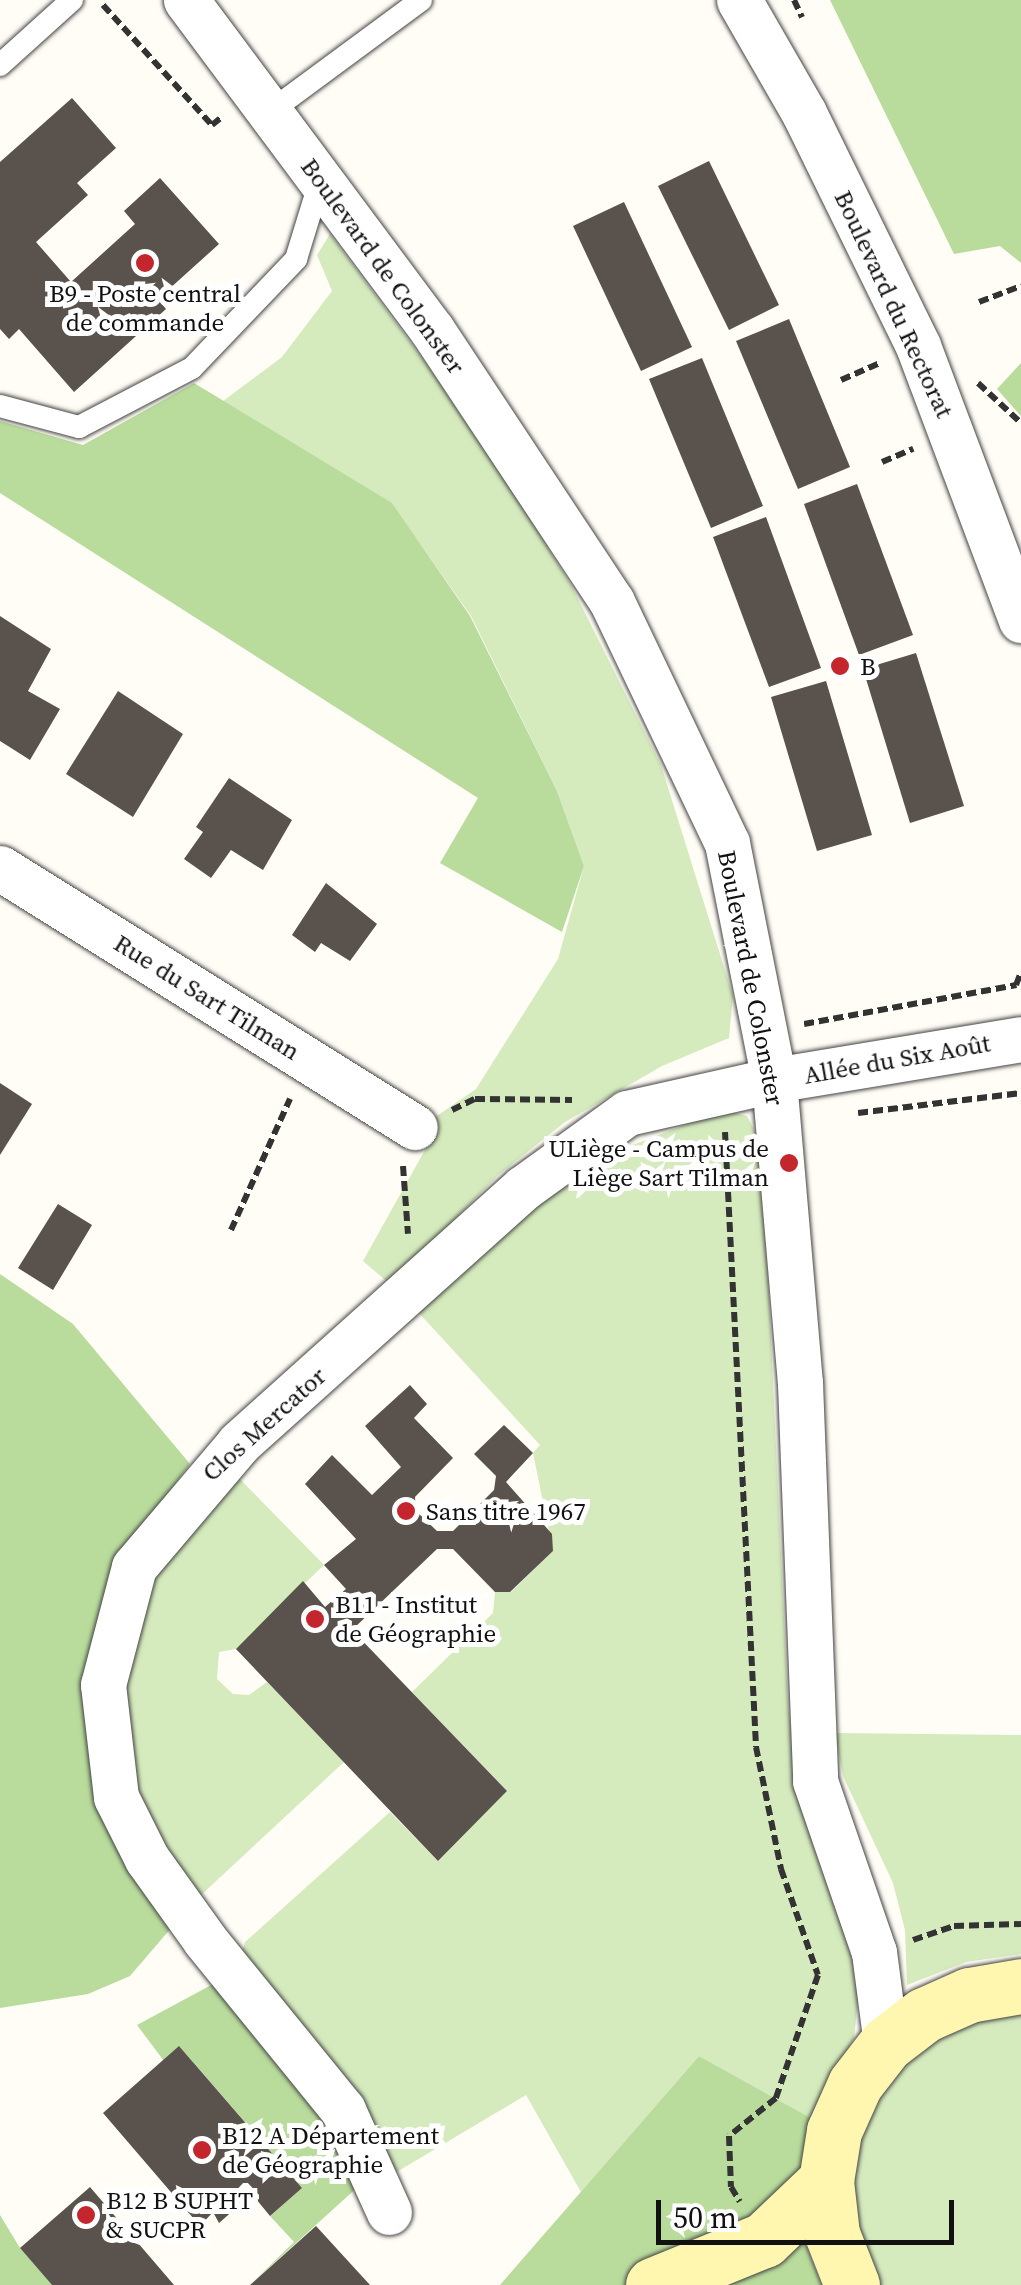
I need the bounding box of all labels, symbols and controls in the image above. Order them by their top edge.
street label: Boulevard de Colonster [295,152,471,380]
street label: Boulevard du Rectorat [828,186,960,422]
marker: B9 - Poste central de commande [134,252,156,274]
place label: B9 - Poste central de commande [49,279,241,338]
place label: B [860,651,876,681]
marker: B [829,655,851,677]
street label: Boulevard de Colonster [712,848,790,1108]
street label: Rue du Sart Tilman [108,928,306,1066]
street label: Allée du Six Août [802,1028,992,1090]
place label: ULiège - Campus de Liège Sart Tilman [548,1134,769,1193]
marker: ULiège - Campus de Liège Sart Tilman [778,1152,800,1174]
street label: Clos Mercator [196,1361,332,1487]
place label: Sans titre 1967 [426,1496,586,1526]
marker: Sans titre 1967 [395,1500,417,1522]
place label: B11 - Institut de Géographie [335,1590,496,1649]
marker: B11 - Institut de Géographie [304,1608,326,1630]
place label: B12 A Département de Géographie [222,2121,439,2180]
marker: B12 A Département de Géographie [191,2139,213,2161]
scale bar [661,2180,958,2242]
place label: B12 B SUPHT & SUCPR [106,2186,253,2245]
text: 50 m [673,2197,737,2238]
marker: B12 B SUPHT & SUCPR [75,2204,97,2226]

